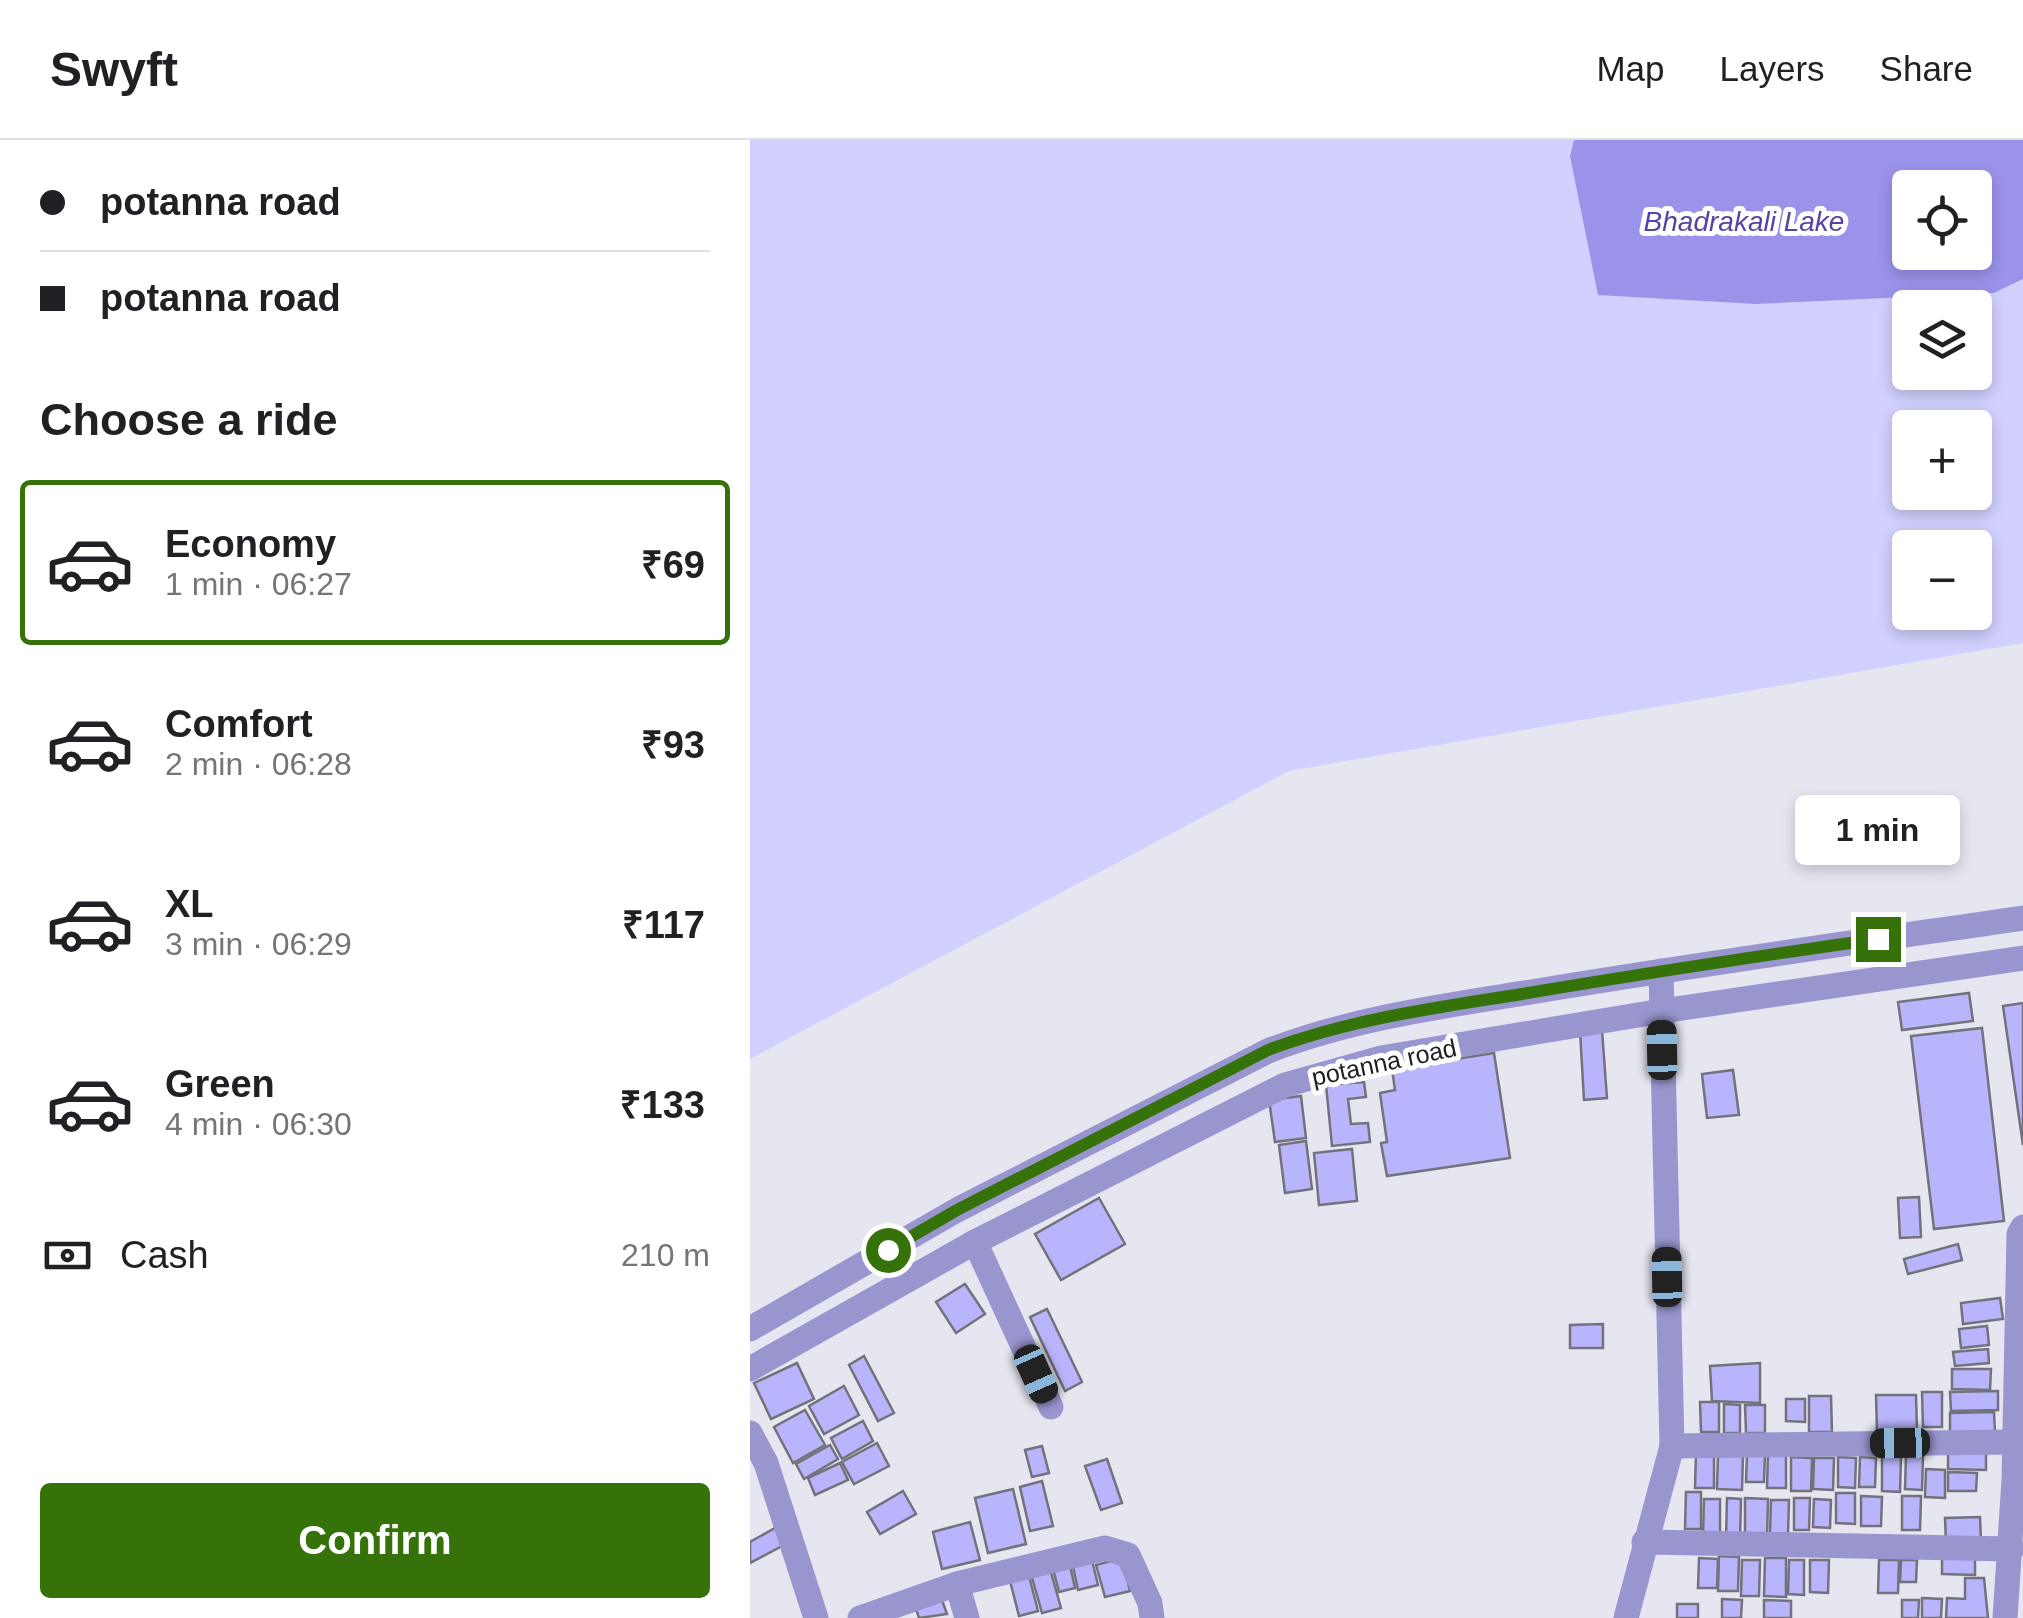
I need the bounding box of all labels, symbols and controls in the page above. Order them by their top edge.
text: Swyft [50,43,178,96]
text: Map [1596,49,1665,88]
text: Layers [1720,49,1825,88]
text: Share [1880,49,1973,88]
map controls [1892,170,1992,630]
button: locate [1892,170,1992,270]
text: potanna road [100,181,341,223]
water label: Bhadrakali Lake [1644,206,1844,237]
text: potanna road [100,277,341,319]
button: layers [1892,290,1992,390]
text: Choose a ride [40,394,338,445]
button: + [1892,410,1992,510]
icon: car [45,518,135,608]
text: Economy [165,523,336,565]
button: − [1892,530,1992,630]
text: ₹69 [641,544,705,586]
text: 1 min · 06:27 [165,566,352,602]
icon: car [45,698,135,788]
text: Comfort [165,703,313,745]
text: ₹93 [641,724,705,766]
text: 2 min · 06:28 [165,746,352,782]
callout: 1 min [1796,794,1960,864]
text: 1 min [1836,812,1919,848]
icon: car [45,878,135,968]
text: XL [165,883,214,925]
text: ₹117 [622,904,705,946]
route end [1856,917,1901,962]
text: 3 min · 06:29 [165,926,352,962]
car [1646,1020,1678,1080]
street label: potanna road [1309,1033,1459,1091]
icon: car [45,1058,135,1148]
text: Green [165,1063,275,1105]
text: ₹133 [620,1084,705,1126]
text: 4 min · 06:30 [165,1106,352,1142]
icon: cash [40,1228,95,1283]
route start [866,1228,911,1273]
text: Cash [120,1234,209,1276]
text: 210 m [621,1237,710,1273]
car [1651,1247,1683,1307]
car [1010,1340,1062,1408]
car [1870,1427,1930,1459]
button: Confirm [40,1483,710,1598]

